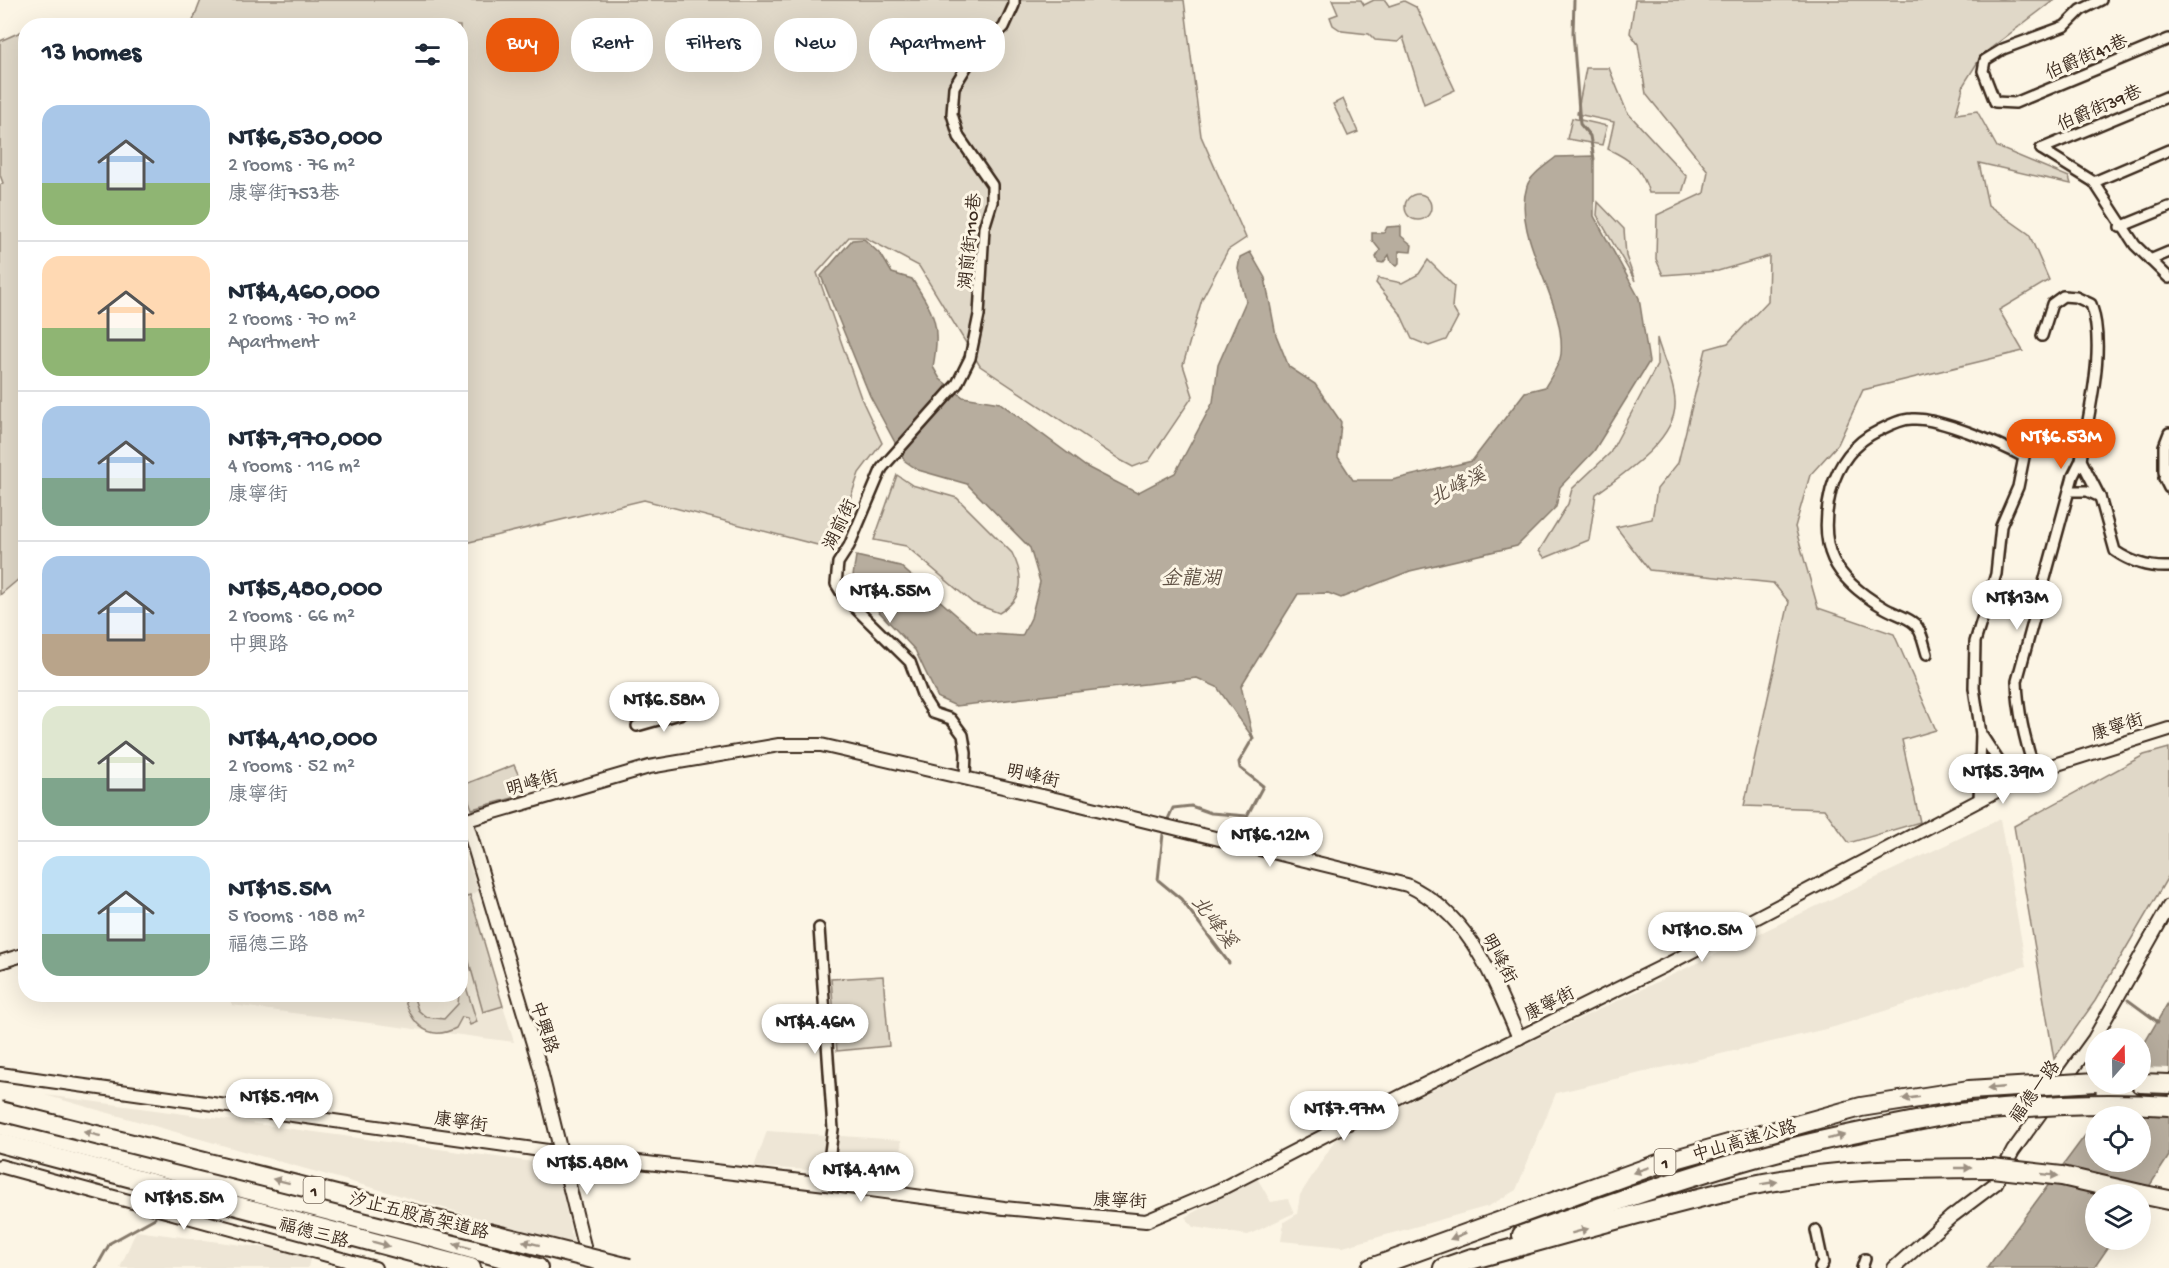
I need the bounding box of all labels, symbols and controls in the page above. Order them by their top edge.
chip: Buy [486,18,559,72]
chip: Rent [571,18,653,72]
chip: Filters [665,18,762,72]
chip: New [774,18,857,72]
chip: Apartment [869,18,1005,72]
street label: 伯爵街41巷 [2042,30,2131,85]
icon: filters [411,38,444,71]
text: 13 homes [42,39,141,70]
street label: 伯爵街39巷 [2053,80,2146,137]
text: NT$6,530,000 [228,124,382,155]
icon: home [90,129,162,201]
text: 2 rooms · 76 m² [228,155,355,178]
text: 康寧街753巷 [228,184,339,207]
street label: 湖前街110巷 [955,192,987,290]
text: NT$4,460,000 [228,278,380,309]
icon: home [90,280,162,352]
text: 2 rooms · 70 m² [228,309,356,332]
text: Apartment [228,332,318,355]
pin: NT$6.53M [1999,419,2123,470]
text: NT$7,970,000 [228,425,382,456]
text: NT$6.53M [2021,427,2101,450]
icon: home [90,430,162,502]
text: 4 rooms · 116 m² [228,456,361,479]
water label: 北峰溪 [1426,462,1491,512]
text: 康寧街 [228,485,288,508]
street label: 湖前街 [819,496,863,554]
water label: 金龍湖 [1161,567,1223,592]
pin: NT$4.55M [828,573,952,624]
text: NT$5,480,000 [228,575,382,606]
icon: home [90,580,162,652]
pin: NT$13M [1968,580,2066,631]
text: NT$4.55M [850,581,930,604]
text: NT$13M [1986,588,2048,611]
text: 2 rooms · 66 m² [228,606,355,629]
text: 中興路 [228,635,288,658]
pin: NT$6.58M [602,682,726,733]
text: NT$6.58M [623,690,705,713]
street label: 康寧街 [2088,709,2147,746]
text: NT$4,410,000 [228,725,377,756]
icon: home [90,730,162,802]
pin: NT$5.39M [1941,754,2065,805]
text: 2 rooms · 52 m² [228,756,355,779]
street label: 明峰街 [1004,760,1061,794]
text: NT$5.39M [1963,762,2043,785]
street label: 明峰街 [504,766,562,802]
text: 康寧街 [228,785,288,808]
pin: NT$6.12M [1208,817,1332,868]
text: NT$6.12M [1231,825,1309,848]
text: NT$15.5M [228,875,331,906]
icon: home [90,880,162,952]
water label: 北峰溪 [1185,891,1242,955]
text: 5 rooms · 188 m² [228,906,365,929]
pin: NT$10.5M [1640,912,1764,963]
text: NT$10.5M [1662,920,1742,943]
street label: 明峰街 [1476,930,1521,988]
text: 福德三路 [228,935,308,958]
street label: 康寧街 [1520,982,1579,1027]
street label: 中興路 [524,999,562,1057]
pin: NT$4.46M [753,1004,877,1055]
text: NT$4.46M [776,1012,854,1035]
north arrow [2085,1028,2151,1094]
map controls [2085,1028,2151,1250]
street label: 福德一路 [2006,1057,2066,1128]
pin: NT$5.19M [217,1079,341,1130]
one-way arrow [1986,1083,2005,1093]
text: NT$5.19M [240,1087,318,1110]
pin: NT$7.97M [1282,1091,1406,1142]
one-way arrow [1901,1093,1920,1102]
text: NT$7.97M [1304,1099,1384,1122]
button: locate [2085,1106,2151,1172]
street label: 康寧街 [432,1107,489,1138]
street label: 中山高速公路 [1690,1116,1799,1167]
one-way arrow [82,1129,101,1139]
one-way arrow [1827,1132,1846,1142]
pin: NT$5.48M [525,1145,649,1196]
road number: 1 [1654,1149,1676,1175]
pin: NT$4.41M [799,1152,923,1203]
text: NT$5.48M [547,1153,627,1176]
text: NT$4.41M [823,1160,899,1183]
one-way arrow [1954,1163,1973,1173]
one-way arrow [1632,1165,1650,1175]
one-way arrow [2041,1170,2060,1179]
one-way arrow [272,1176,290,1186]
road number: 1 [304,1177,324,1203]
one-way arrow [1760,1179,1779,1188]
pin: NT$15.5M [122,1180,246,1231]
button: layers [2085,1184,2151,1250]
text: NT$15.5M [144,1188,224,1211]
street label: 汐止五股高架道路 [346,1189,491,1245]
street label: 康寧街 [1093,1189,1147,1214]
street label: 福德三路 [276,1214,351,1254]
one-way arrow [1571,1225,1589,1235]
one-way arrow [1449,1231,1467,1241]
one-way arrow [522,1238,540,1248]
one-way arrow [372,1240,390,1249]
one-way arrow [453,1241,471,1250]

